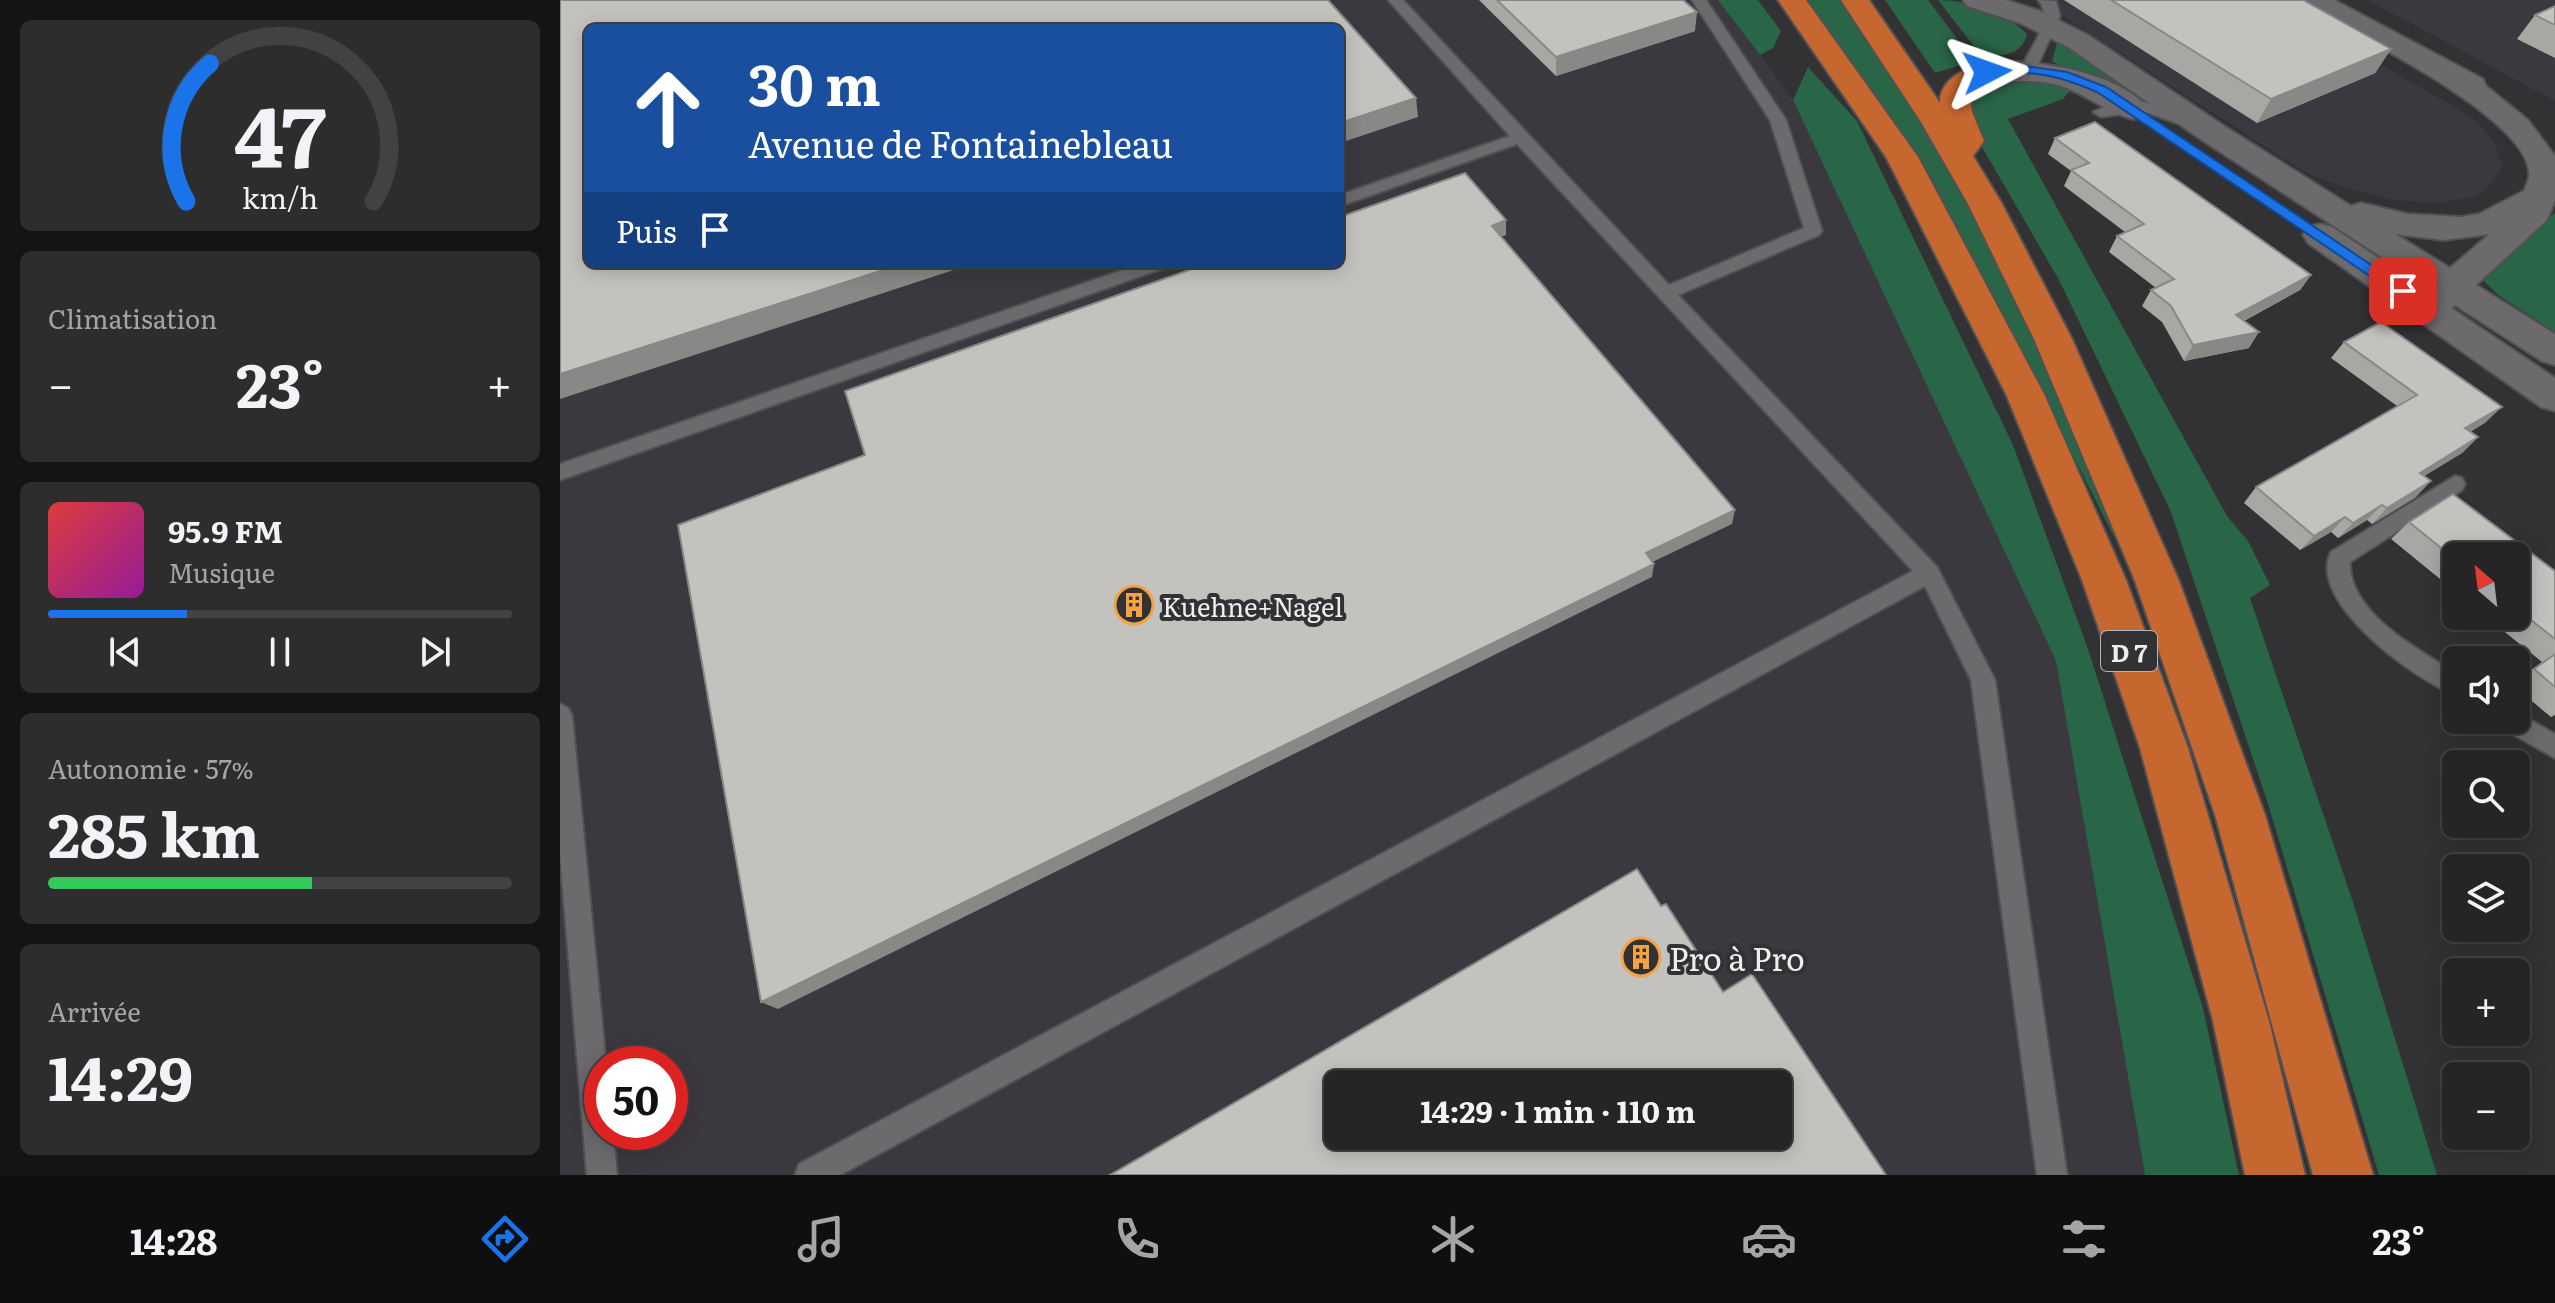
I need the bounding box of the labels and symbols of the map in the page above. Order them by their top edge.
position arrow [1945,30,2029,114]
pin [2369,257,2437,325]
north arrow [2442,542,2530,630]
building icon: Kuehne+Nagel [1113,584,1155,626]
place label: Kuehne+Nagel [1162,586,1343,625]
road number: D 7 [2101,631,2157,671]
place label: Pro à Pro [1669,933,1805,981]
building icon: Pro à Pro [1620,936,1662,978]
speed limit sign: 50 [584,1046,688,1150]

